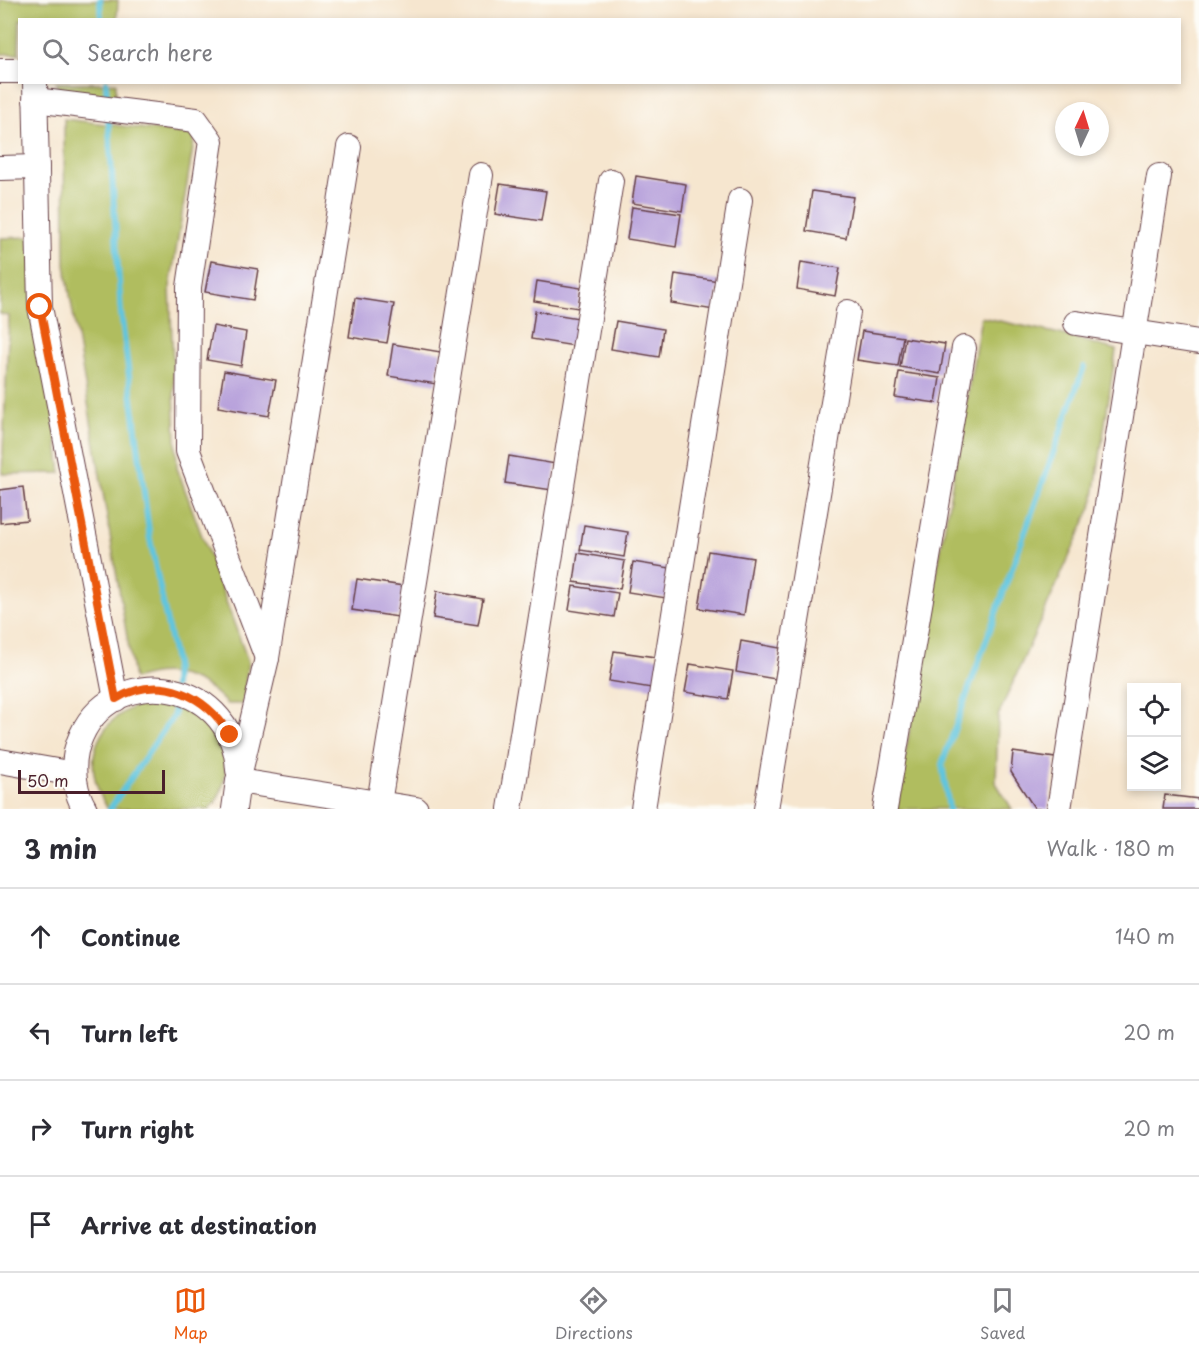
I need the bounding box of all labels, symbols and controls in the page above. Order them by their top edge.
search box [18,18,1181,84]
icon: search [39,35,72,68]
text: Search here [87,35,213,68]
north arrow [1055,102,1109,156]
route start [26,293,52,319]
map controls [1127,683,1181,791]
button: locate [1127,683,1181,737]
route end [216,721,242,747]
button: layers [1127,737,1181,791]
scale bar [18,767,165,794]
text: 50 m [27,768,68,792]
text: 3 min [24,829,97,868]
text: Walk · 180 m [1047,833,1175,863]
icon: ahead [24,920,57,953]
text: Continue [81,920,180,953]
text: 140 m [1115,921,1175,951]
icon: left [24,1016,57,1049]
text: Turn left [81,1016,178,1049]
text: 20 m [1123,1017,1175,1047]
icon: right [24,1112,57,1145]
text: Turn right [81,1112,194,1145]
text: 20 m [1123,1113,1175,1143]
icon: arrive [24,1208,57,1241]
text: Arrive at destination [81,1208,317,1241]
tab: Map [174,1284,208,1344]
tab: Directions [555,1284,633,1344]
tab: Saved [980,1284,1025,1344]

